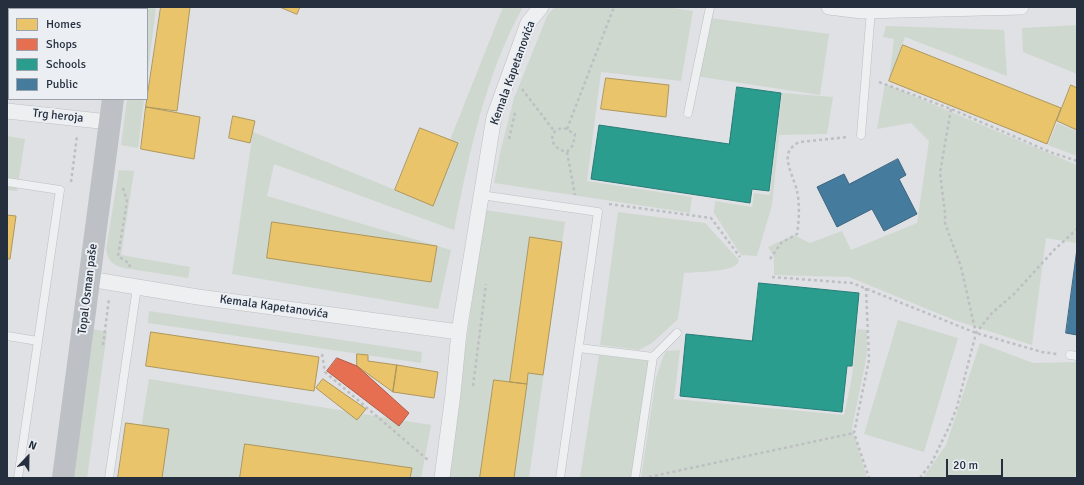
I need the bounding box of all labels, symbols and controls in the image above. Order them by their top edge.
legend [8,8,148,100]
text: Homes [46,17,81,32]
street label: Kemala Kapetanovića [487,19,539,127]
text: Shops [46,37,77,52]
text: Schools [46,57,86,72]
text: Public [46,77,78,92]
street label: Trg heroja [32,106,84,126]
street label: Topal Osman paše [75,243,101,335]
street label: Kemala Kapetanovića [219,292,329,322]
north arrow [8,437,48,477]
text: N [27,438,39,453]
scale bar [948,451,1005,477]
text: 20 m [953,458,978,473]

